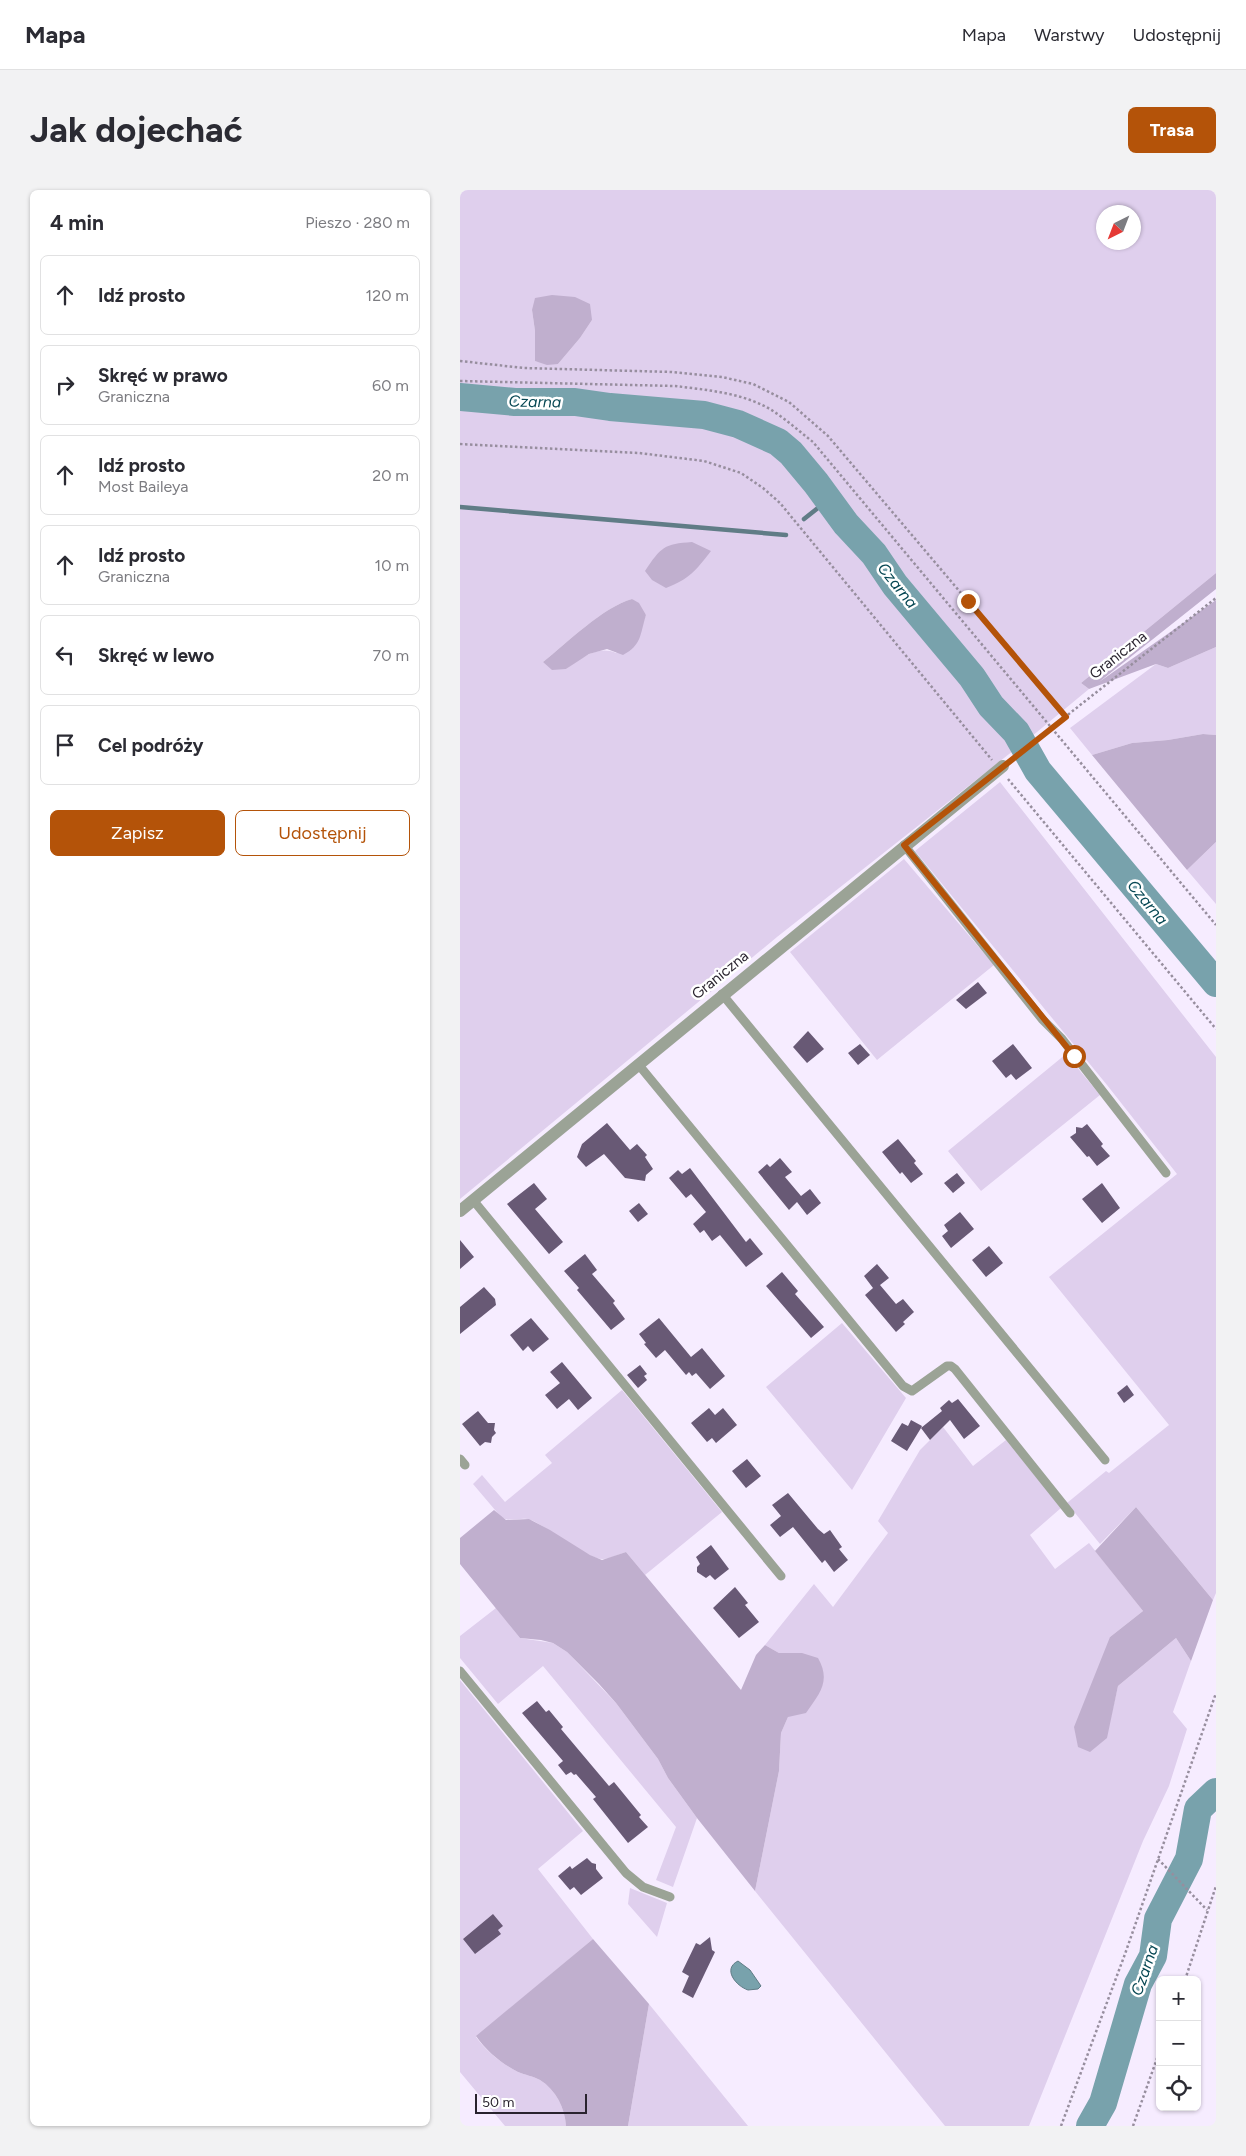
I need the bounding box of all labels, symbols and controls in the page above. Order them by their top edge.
text: Mapa [25,20,86,49]
text: Mapa [962,24,1006,46]
text: Warstwy [1034,24,1105,46]
text: Udostępnij [1133,24,1221,46]
button: Trasa [1128,107,1216,153]
text: Jak dojechać [30,109,243,151]
north arrow [1096,205,1141,250]
text: 4 min [50,210,104,235]
text: Pieszo · 280 m [305,213,410,232]
icon: ahead [51,281,79,309]
text: Idź prosto [98,284,185,307]
text: 120 m [366,286,409,305]
text: Skręć w prawo [98,364,228,387]
icon: right [51,371,79,399]
text: 60 m [372,376,409,395]
text: Graniczna [98,387,170,406]
water label: Czarna [509,392,561,411]
text: Idź prosto [98,454,185,477]
icon: ahead [51,461,79,489]
text: 20 m [372,466,409,485]
text: Most Baileya [98,477,188,496]
text: Idź prosto [98,544,185,567]
icon: ahead [51,551,79,579]
text: 10 m [375,556,409,575]
water label: Czarna [874,559,922,612]
text: Graniczna [98,567,170,586]
route end [957,590,980,613]
street label: Graniczna [1086,627,1150,683]
icon: left [51,641,79,669]
text: Skręć w lewo [98,644,214,667]
text: 70 m [373,646,409,665]
icon: arrive [51,731,79,759]
text: Cel podróży [98,734,204,757]
button: Zapisz [50,810,225,856]
button: Udostępnij [235,810,410,856]
water label: Czarna [1123,876,1172,929]
street label: Graniczna [688,947,752,1003]
route start [1063,1045,1086,1068]
water label: Czarna [1127,1942,1162,1998]
map controls [1156,1976,1201,2111]
button: + [1156,1976,1201,2021]
button: − [1156,2021,1201,2066]
button: locate [1156,2066,1201,2111]
scale bar [475,2091,588,2114]
text: 50 m [482,2094,514,2111]

